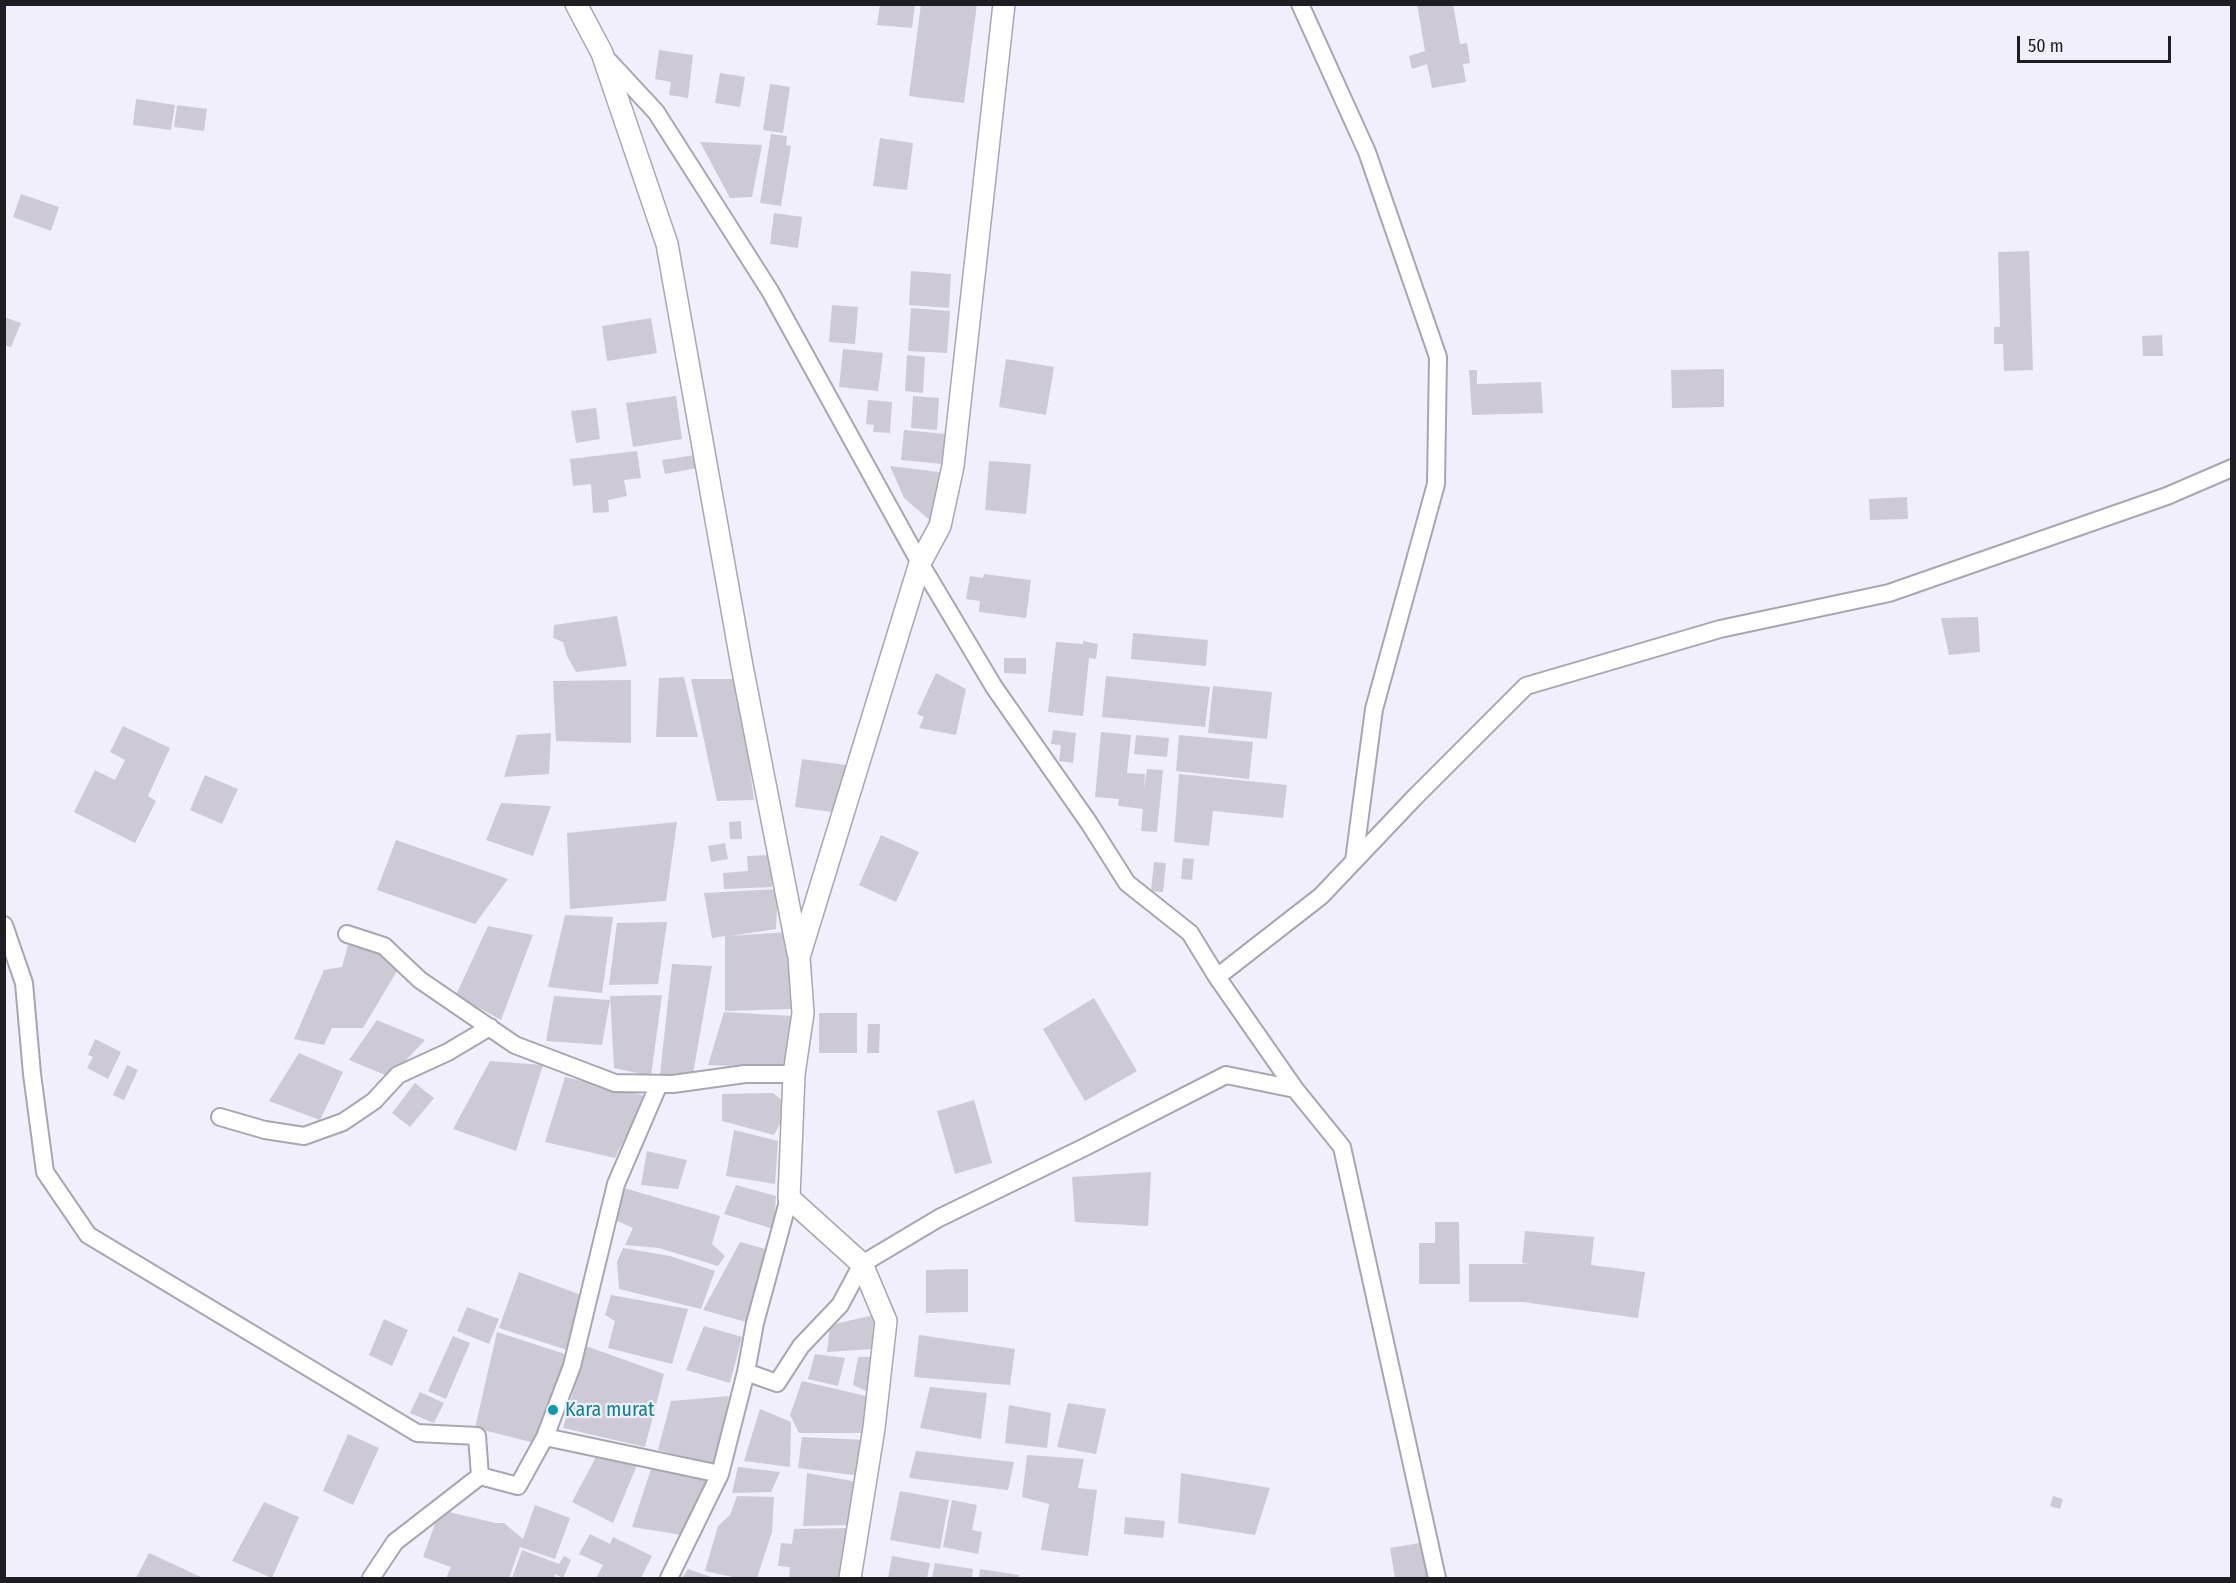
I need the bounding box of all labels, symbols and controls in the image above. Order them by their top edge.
scale bar [2020,24,2174,62]
text: 50 m [2028,35,2064,57]
place label: Kara murat [565,1398,655,1422]
marker: Kara murat [546,1403,560,1417]

